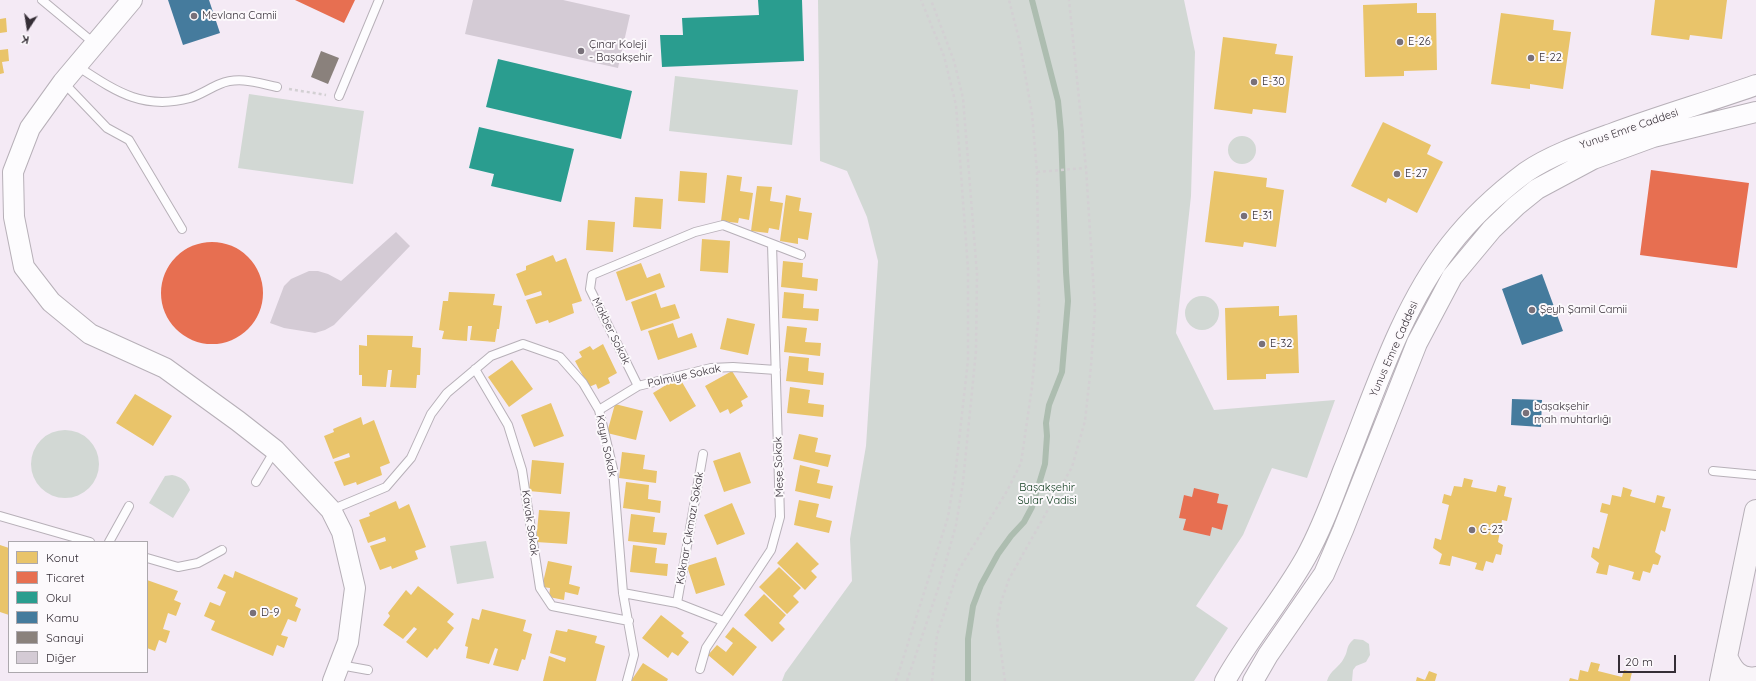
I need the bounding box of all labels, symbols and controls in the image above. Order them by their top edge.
north arrow [8,8,48,48]
place label: Mevlana Camii [202,9,277,23]
marker: Mevlana Camii [189,11,199,21]
text: K [21,32,30,47]
place label: E-26 [1408,35,1431,49]
marker: E-26 [1395,37,1405,47]
place label: Çınar Koleji - Başakşehir [589,38,652,64]
marker: Çınar Koleji - Başakşehir [576,46,586,56]
place label: E-22 [1539,51,1562,65]
marker: E-22 [1526,53,1536,63]
place label: E-30 [1262,75,1285,89]
marker: E-30 [1249,77,1259,87]
street label: Yunus Emre Caddesi [1578,106,1680,152]
place label: E-27 [1405,167,1427,181]
marker: E-27 [1392,169,1402,179]
place label: E-31 [1252,209,1272,223]
marker: E-31 [1239,211,1249,221]
street label: Makber Sokak [589,295,633,367]
street label: Yunus Emre Caddesi [1367,299,1421,399]
place label: Şeyh Şamil Camii [1540,303,1627,317]
marker: Şeyh Şamil Camii [1527,305,1537,315]
place label: E-32 [1270,337,1292,351]
marker: E-32 [1257,339,1267,349]
street label: Palmiye Sokak [646,362,722,390]
place label: başakşehir mah muhtarlığı [1534,400,1611,426]
marker: başakşehir mah muhtarlığı [1521,408,1531,418]
street label: Kayın Sokak [593,414,619,478]
street label: Meşe Sokak [771,436,787,498]
street label: Köknar Çıkmazı Sokak [674,471,706,585]
park label: Başakşehir Sular Vadisi [1017,481,1077,507]
street label: Kavak Sokak [519,489,541,557]
place label: C-23 [1480,523,1503,537]
marker: C-23 [1467,525,1477,535]
legend [8,541,148,673]
text: Konut [46,550,79,565]
text: Ticaret [46,570,85,585]
text: Okul [46,590,71,605]
place label: D-9 [261,606,279,620]
marker: D-9 [248,608,258,618]
text: Kamu [46,610,79,625]
text: Sanayi [46,630,84,645]
scale bar [1620,647,1678,673]
text: Diğer [46,650,76,665]
text: 20 m [1625,654,1653,669]

